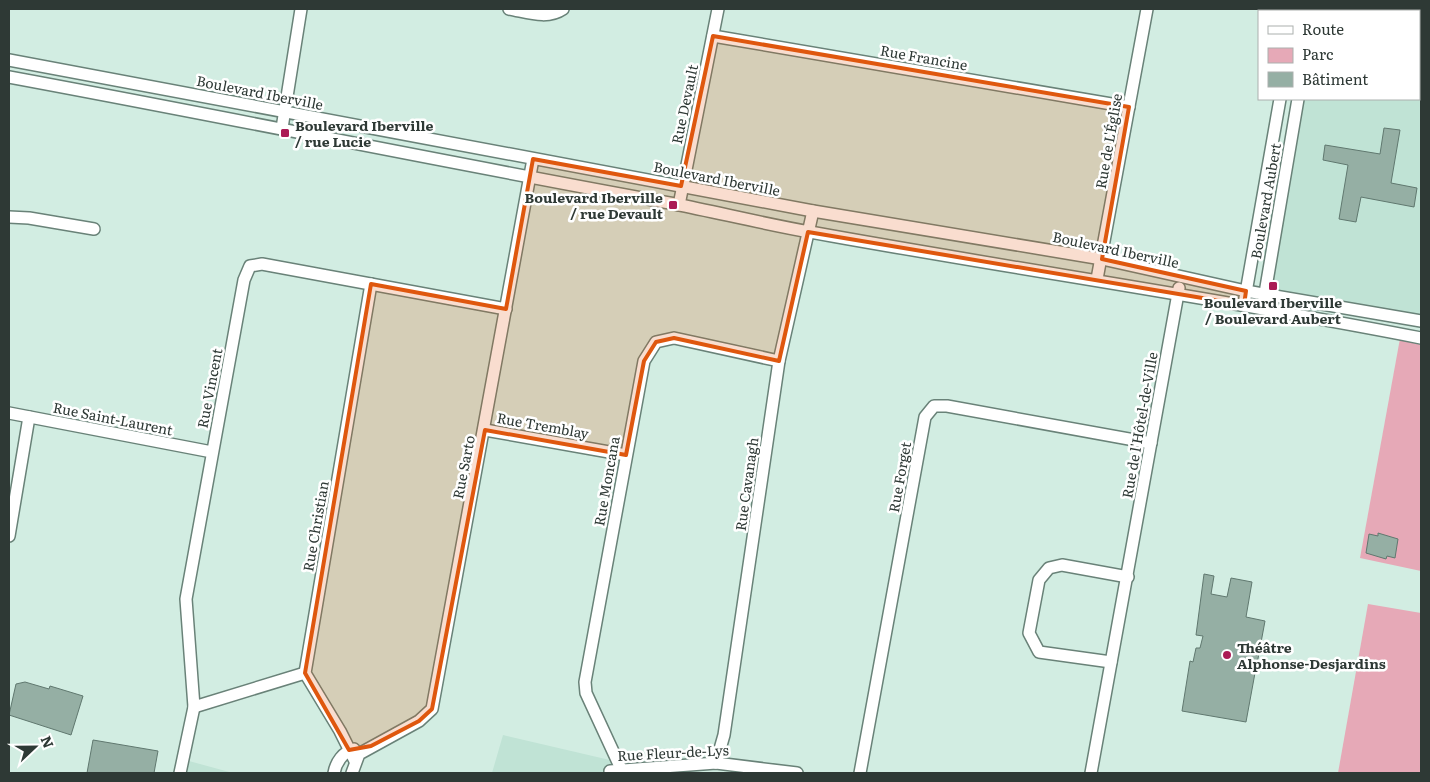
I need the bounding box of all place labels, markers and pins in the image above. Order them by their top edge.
place label: Boulevard Iberville / rue Lucie [295,115,433,151]
marker: Boulevard Iberville / rue Lucie [279,127,291,139]
place label: Boulevard Iberville / rue Devault [525,187,664,223]
marker: Boulevard Iberville / rue Devault [667,199,679,211]
marker: Boulevard Iberville / Boulevard Aubert [1267,280,1279,292]
place label: Boulevard Iberville / Boulevard Aubert [1204,292,1342,328]
place label: Théâtre Alphonse-Desjardins [1237,637,1386,673]
marker: Théâtre Alphonse-Desjardins [1221,649,1233,661]

